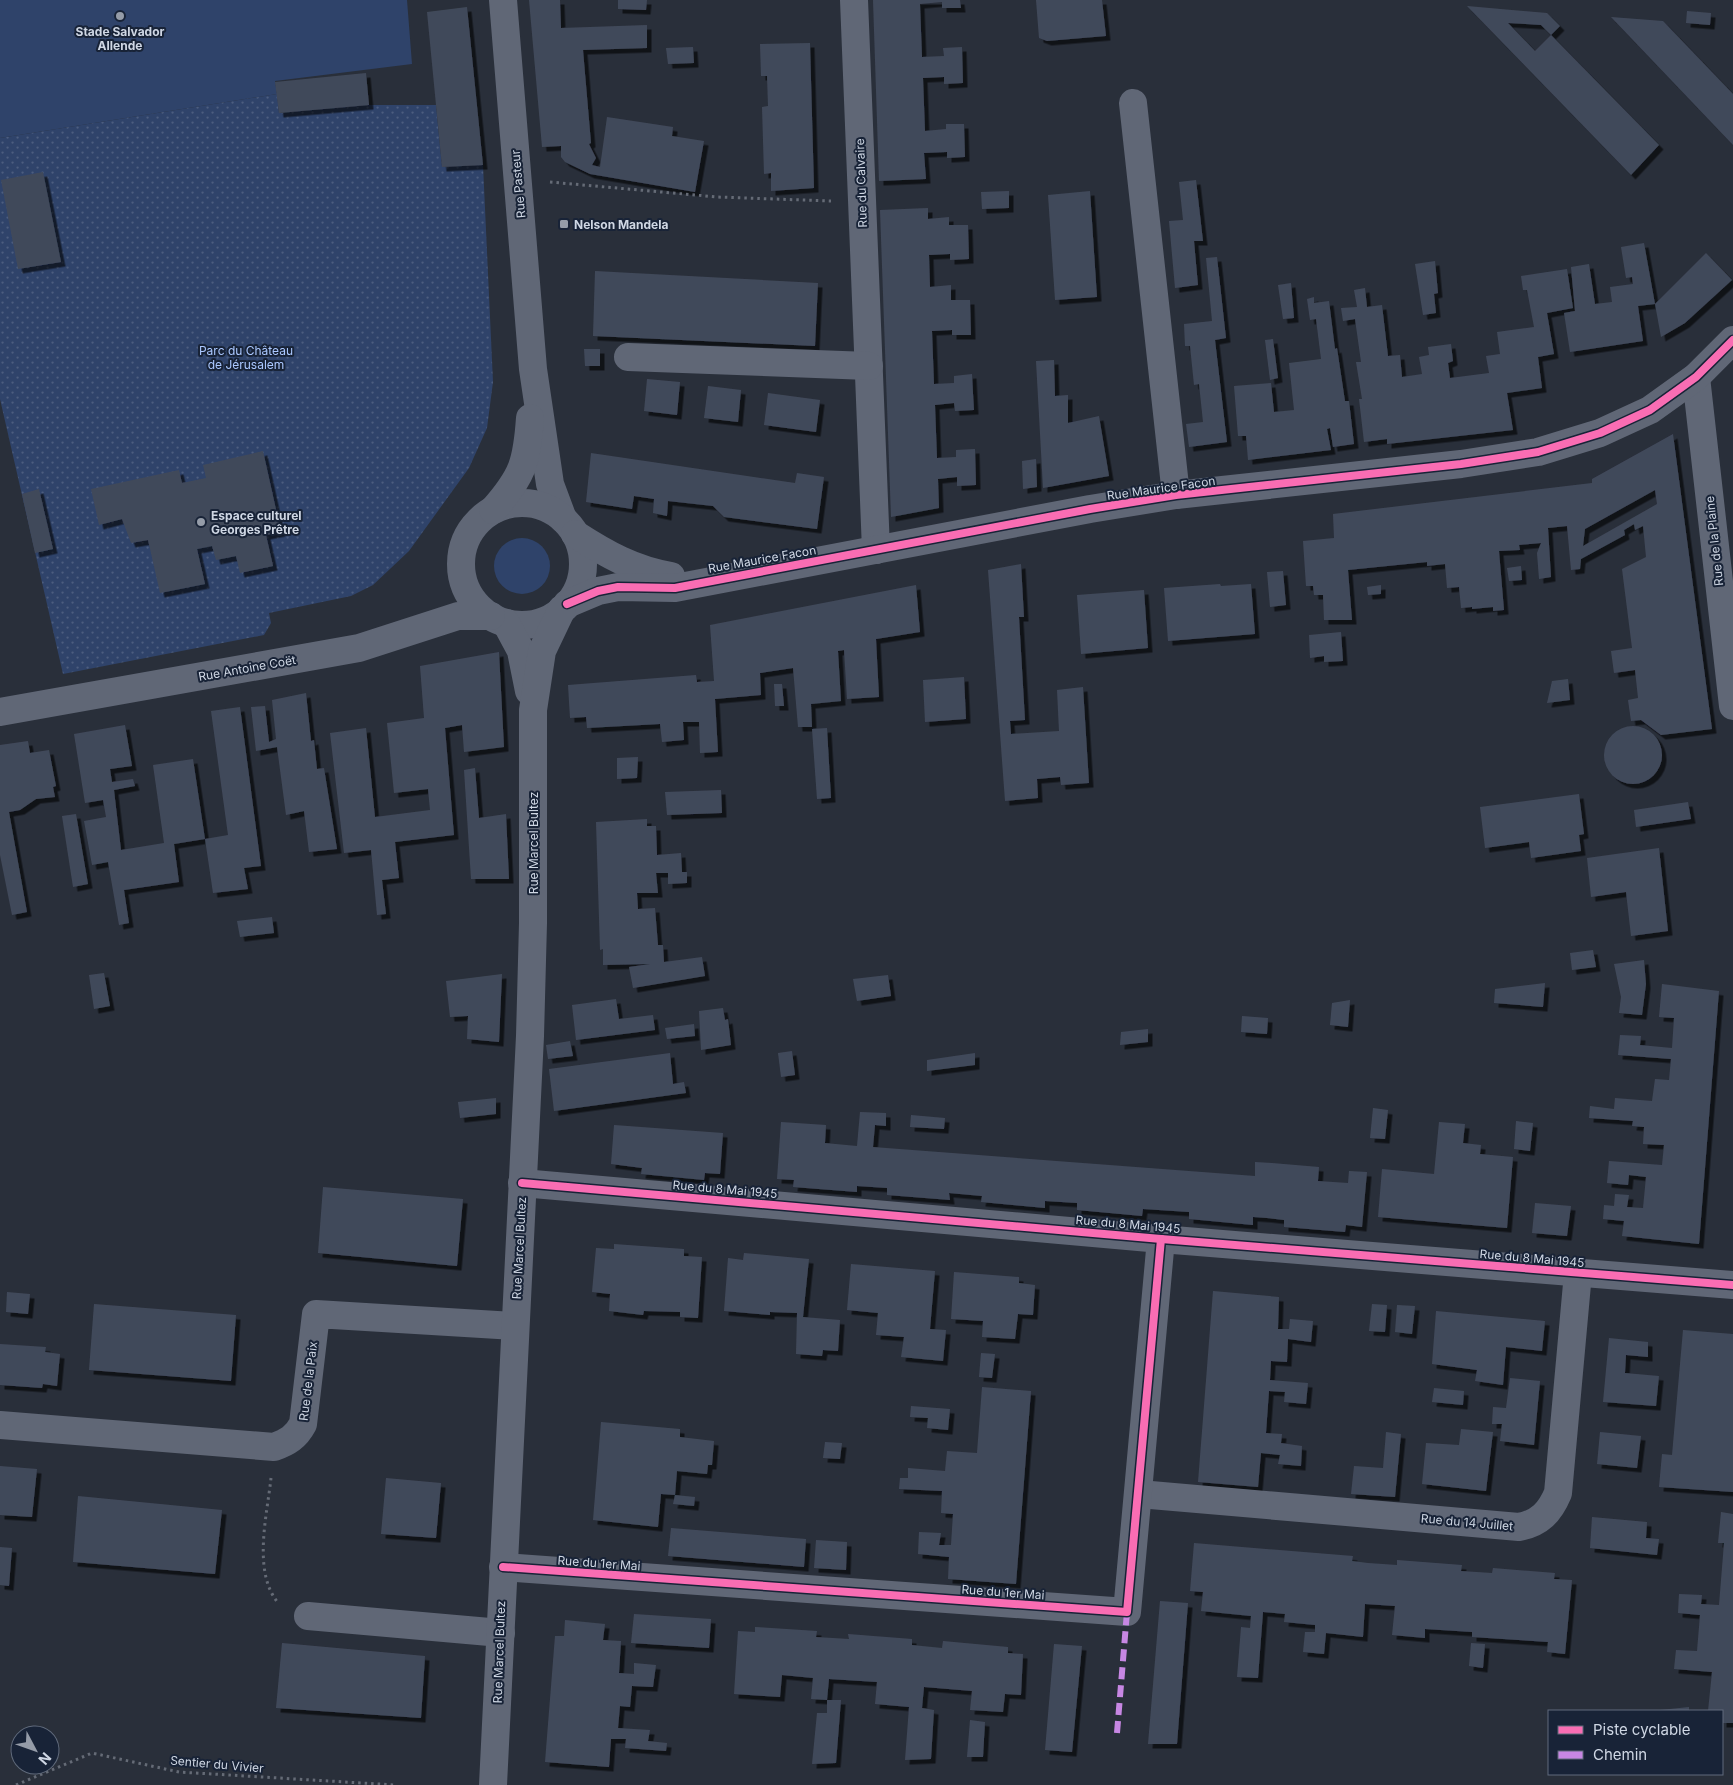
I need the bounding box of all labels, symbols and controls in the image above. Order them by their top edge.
marker: Stade Salvador Allende [114,10,126,22]
place label: Stade Salvador Allende [76,24,165,53]
street label: Rue du Calvaire [852,138,870,228]
street label: Rue Pasteur [508,149,528,219]
place label: Nelson Mandela [574,217,669,232]
marker: Nelson Mandela [558,218,570,230]
park label: Parc du Château de Jérusalem [199,343,293,372]
street label: Rue Maurice Facon [1106,473,1216,503]
street label: Rue de la Plaine [1702,495,1726,587]
place label: Espace culturel Georges Prêtre [211,508,302,537]
marker: Espace culturel Georges Prêtre [195,516,207,528]
street label: Rue Maurice Facon [707,542,817,576]
street label: Rue Antoine Coët [197,652,297,684]
street label: Rue Marcel Bultez [526,792,541,894]
street label: Rue du 8 Mai 1945 [672,1177,778,1201]
street label: Rue Marcel Bultez [509,1196,529,1300]
street label: Rue du 8 Mai 1945 [1075,1212,1181,1236]
street label: Rue du 8 Mai 1945 [1479,1246,1585,1270]
street label: Rue de la Paix [296,1340,320,1422]
street label: Rue du 14 Juillet [1420,1510,1514,1534]
street label: Rue du 1er Mai [557,1553,641,1573]
street label: Rue du 1er Mai [961,1582,1045,1602]
street label: Rue Marcel Bultez [490,1601,508,1703]
legend [1548,1710,1723,1775]
text: Piste cyclable [1593,1720,1690,1739]
north arrow [10,1725,60,1775]
text: Chemin [1593,1745,1647,1764]
text: N [35,1749,55,1768]
street label: Sentier du Vivier [170,1752,265,1776]

